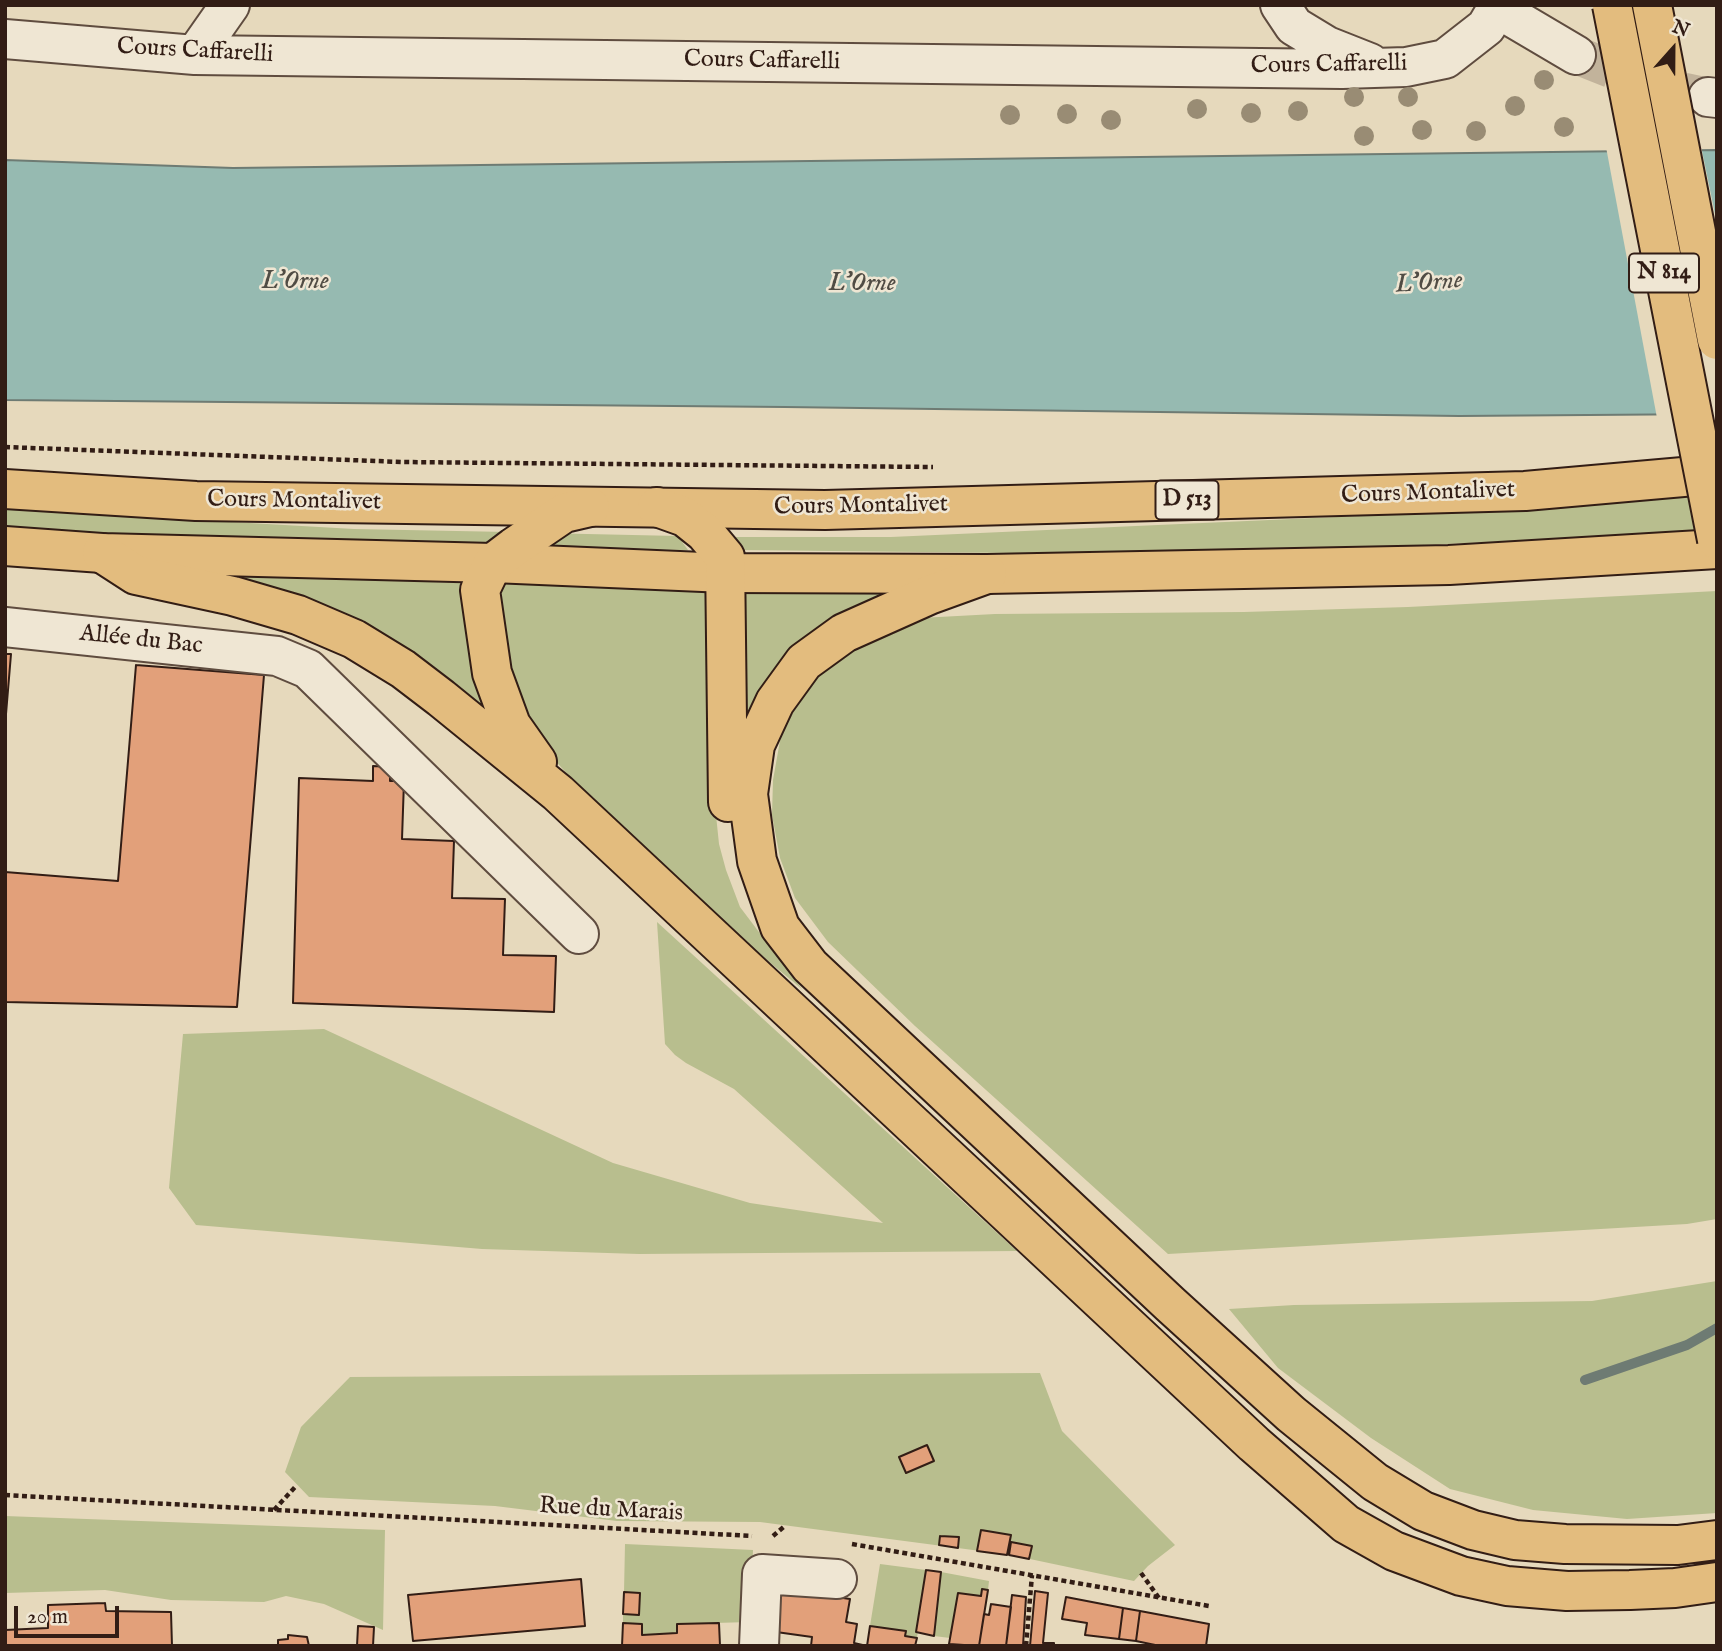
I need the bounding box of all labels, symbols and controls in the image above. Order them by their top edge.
north arrow [1638,14,1708,84]
text: N [1669,15,1692,44]
street label: Cours Caffarelli [116,34,274,70]
street label: Cours Caffarelli [684,46,840,78]
street label: Cours Caffarelli [1251,50,1407,82]
road number: N 814 [1629,254,1699,292]
water label: L'Orne [1394,266,1464,302]
water label: L'Orne [261,267,329,299]
water label: L'Orne [828,269,896,301]
street label: Cours Montalivet [1341,477,1515,511]
road number: D 513 [1156,480,1218,520]
street label: Cours Montalivet [207,486,381,518]
street label: Cours Montalivet [774,491,948,523]
street label: Allée du Bac [78,620,204,662]
street label: Rue du Marais [538,1493,684,1529]
scale bar [18,1592,122,1636]
text: 20 m [27,1604,68,1631]

